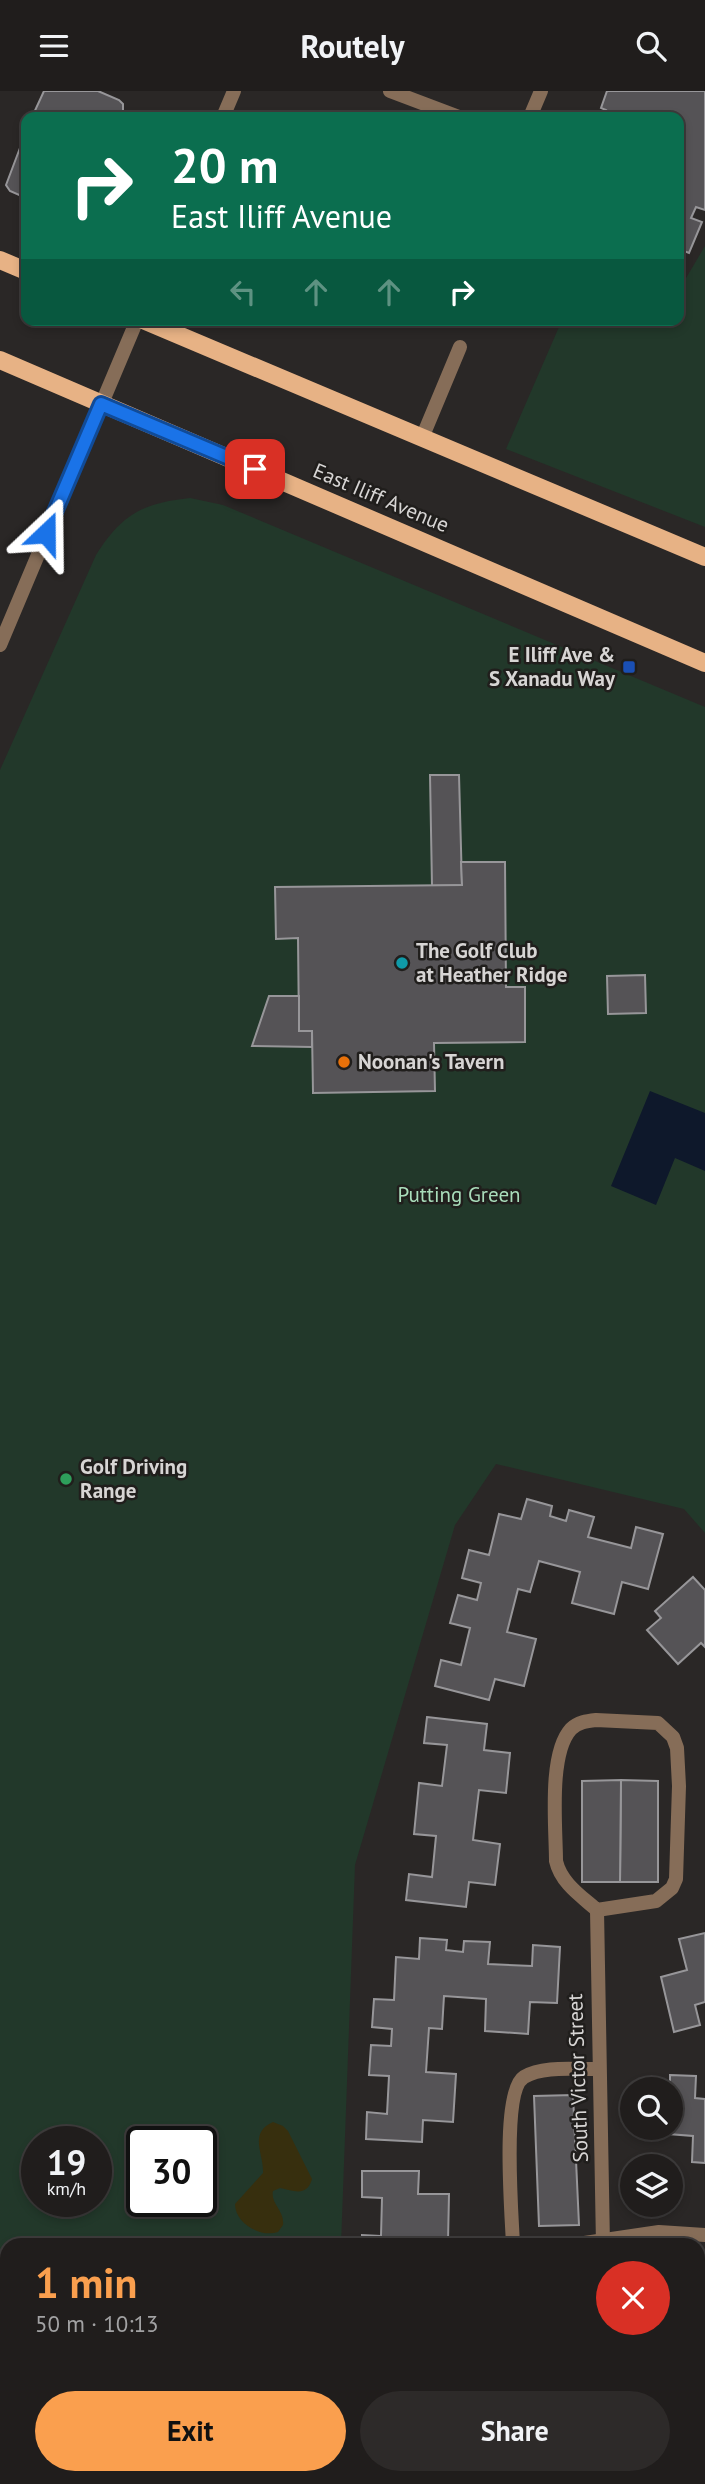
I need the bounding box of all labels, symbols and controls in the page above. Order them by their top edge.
text: Routely [300,25,405,67]
icon: menu [35,27,73,65]
icon: search [632,27,670,65]
text: 20 m [171,133,278,197]
icon: right [56,140,147,231]
text: East Iliff Avenue [171,195,392,237]
icon: left [224,273,262,311]
icon: ahead [297,273,335,311]
icon: ahead [370,273,408,311]
icon: right [443,273,481,311]
pin [225,439,285,499]
icon: arrive [236,450,274,488]
street label: East Iliff Avenue [309,457,453,538]
position arrow [9,496,83,570]
place label: E Iliff Ave & S Xanadu Way [489,641,616,692]
marker: E Iliff Ave & S Xanadu Way [621,659,637,675]
place label: The Golf Club at Heather Ridge [416,937,567,988]
marker: The Golf Club at Heather Ridge [394,955,410,971]
place label: Noonan's Tavern [358,1048,504,1075]
marker: Noonan's Tavern [336,1054,352,1070]
park label: Putting Green [397,1181,521,1208]
place label: Golf Driving Range [80,1453,187,1504]
marker: Golf Driving Range [58,1471,74,1487]
street label: South Victor Street [561,1993,594,2163]
map controls [620,2077,683,2217]
button: search [620,2077,683,2140]
speed limit sign: 30 [126,2126,217,2217]
text: 19 [47,2139,86,2185]
button: layers [620,2154,683,2217]
text: km/h [47,2177,86,2200]
text: 1 min [35,2255,137,2310]
button: close [596,2261,670,2335]
text: 50 m · 10:13 [35,2309,159,2338]
button: Exit [35,2391,346,2471]
button: Share [360,2391,670,2471]

